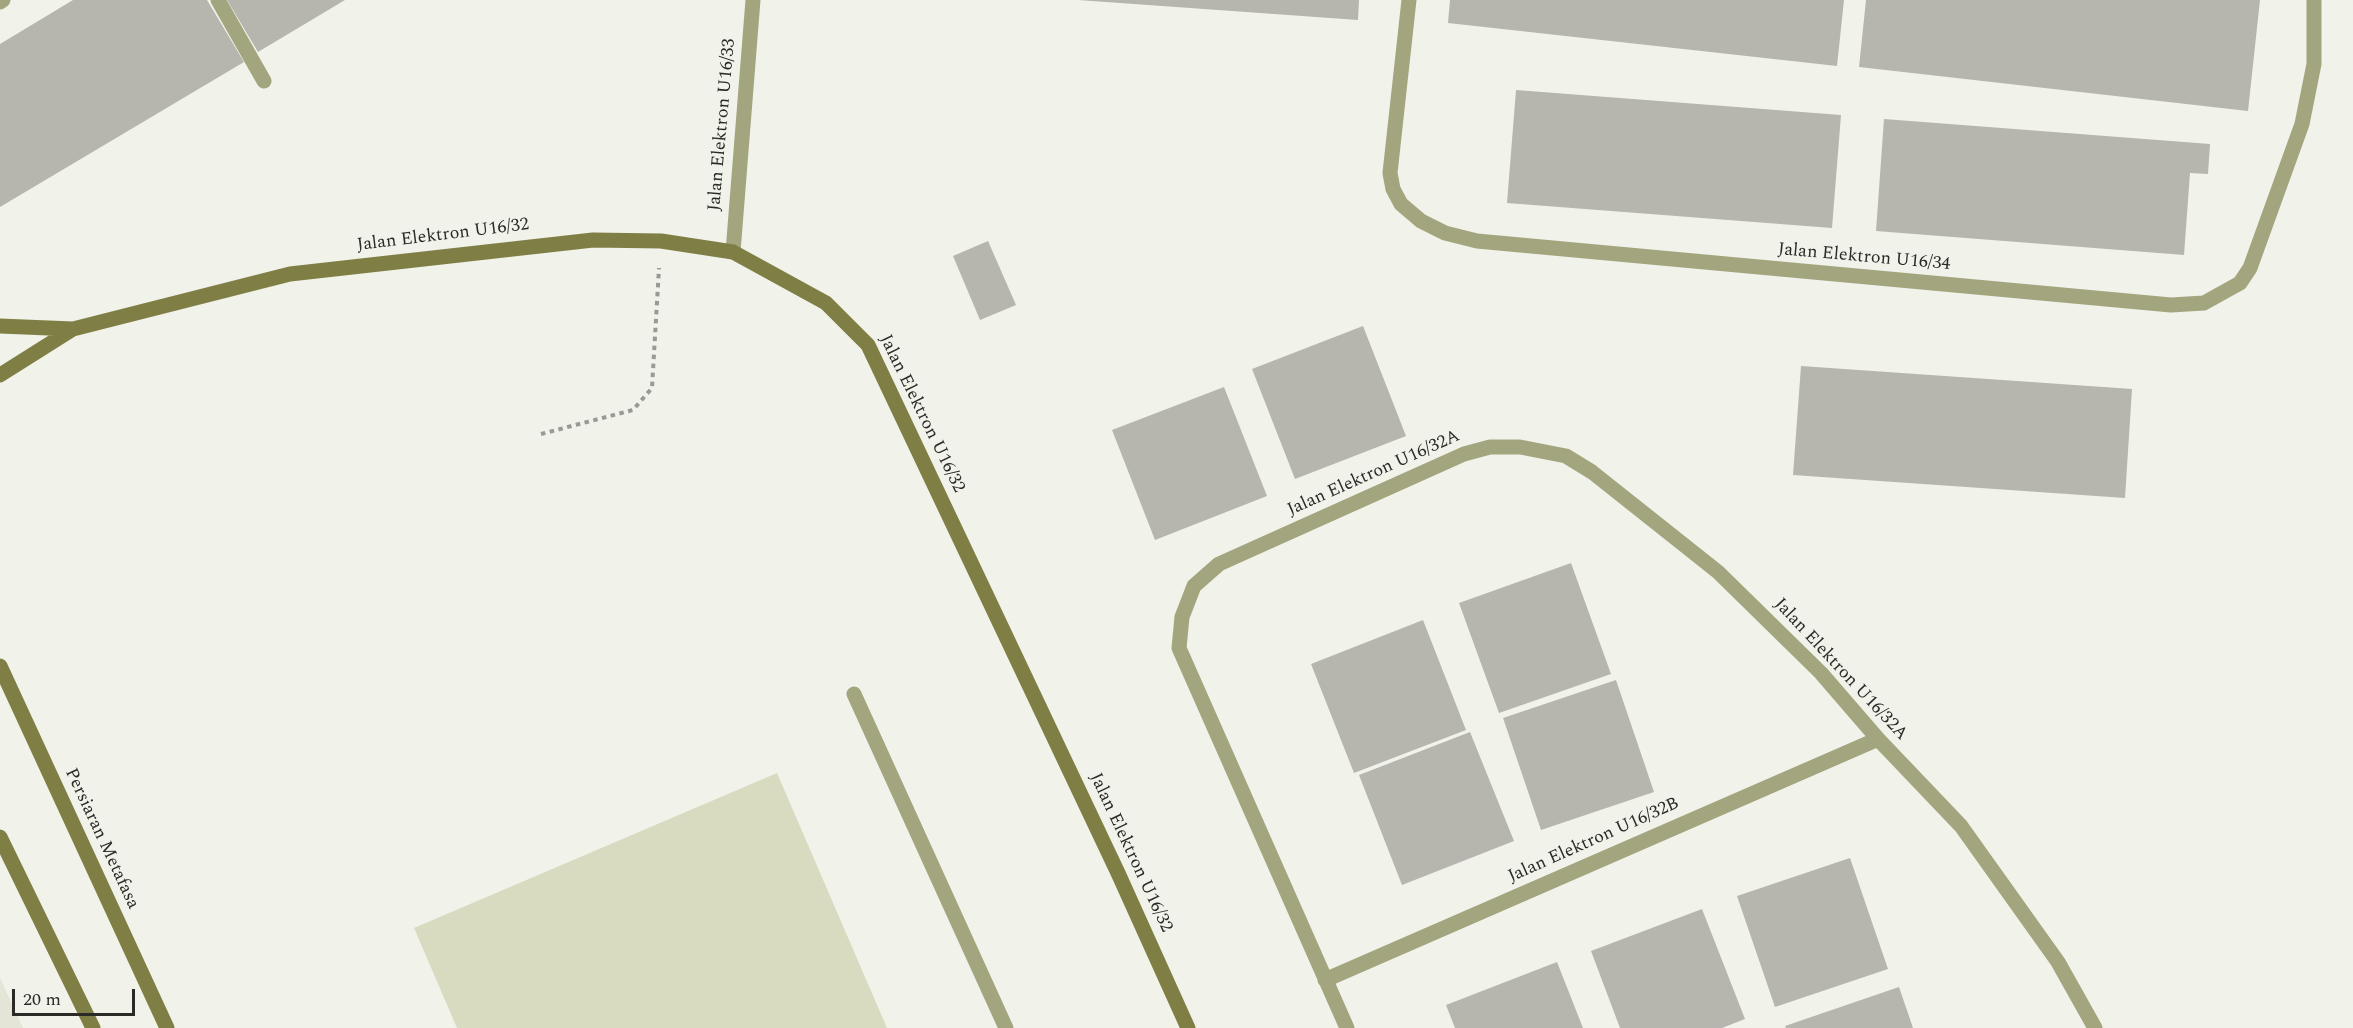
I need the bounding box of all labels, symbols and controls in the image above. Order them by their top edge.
street label: Jalan Elektron U16/33 [705,38,741,212]
street label: Jalan Elektron U16/32 [356,215,530,257]
street label: Jalan Elektron U16/34 [1777,240,1951,276]
street label: Jalan Elektron U16/32 [873,331,969,497]
street label: Jalan Elektron U16/32A [1284,426,1464,522]
street label: Jalan Elektron U16/32A [1768,594,1912,746]
street label: Persiaran Metafasa [59,765,143,913]
street label: Jalan Elektron U16/32 [1084,770,1176,936]
street label: Jalan Elektron U16/32B [1505,794,1683,888]
scale bar [15,977,138,1015]
text: 20 m [23,986,61,1013]

